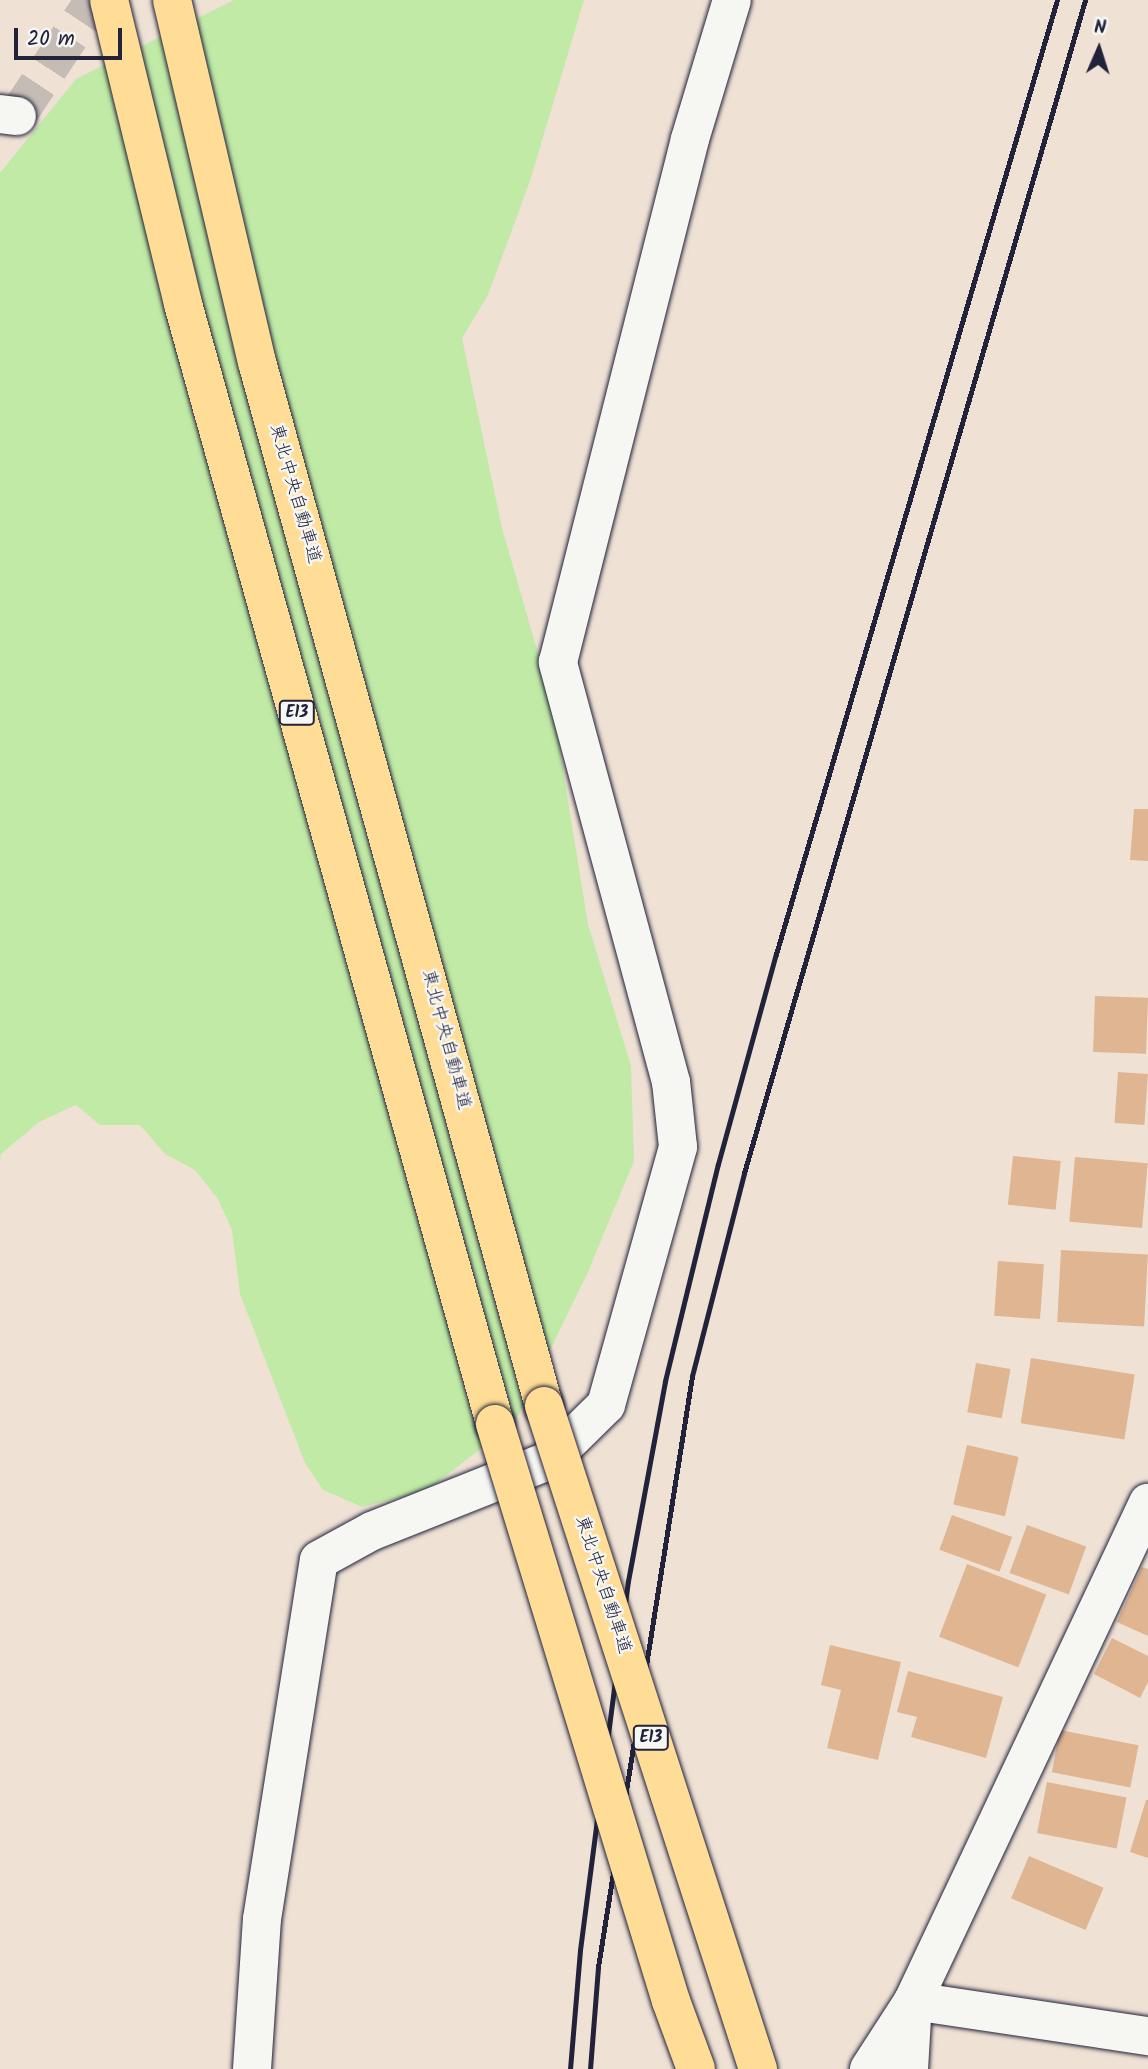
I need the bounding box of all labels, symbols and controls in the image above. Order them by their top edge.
text: N [1093,13,1107,43]
scale bar [18,14,126,58]
north arrow [1064,14,1134,84]
text: 20 m [27,23,75,56]
street label: 東北中央自動車道 [264,422,324,566]
road number: E13 [278,700,316,726]
street label: 東北中央自動車道 [416,968,474,1112]
street label: 東北中央自動車道 [569,1513,635,1657]
road number: E13 [632,1726,670,1750]

